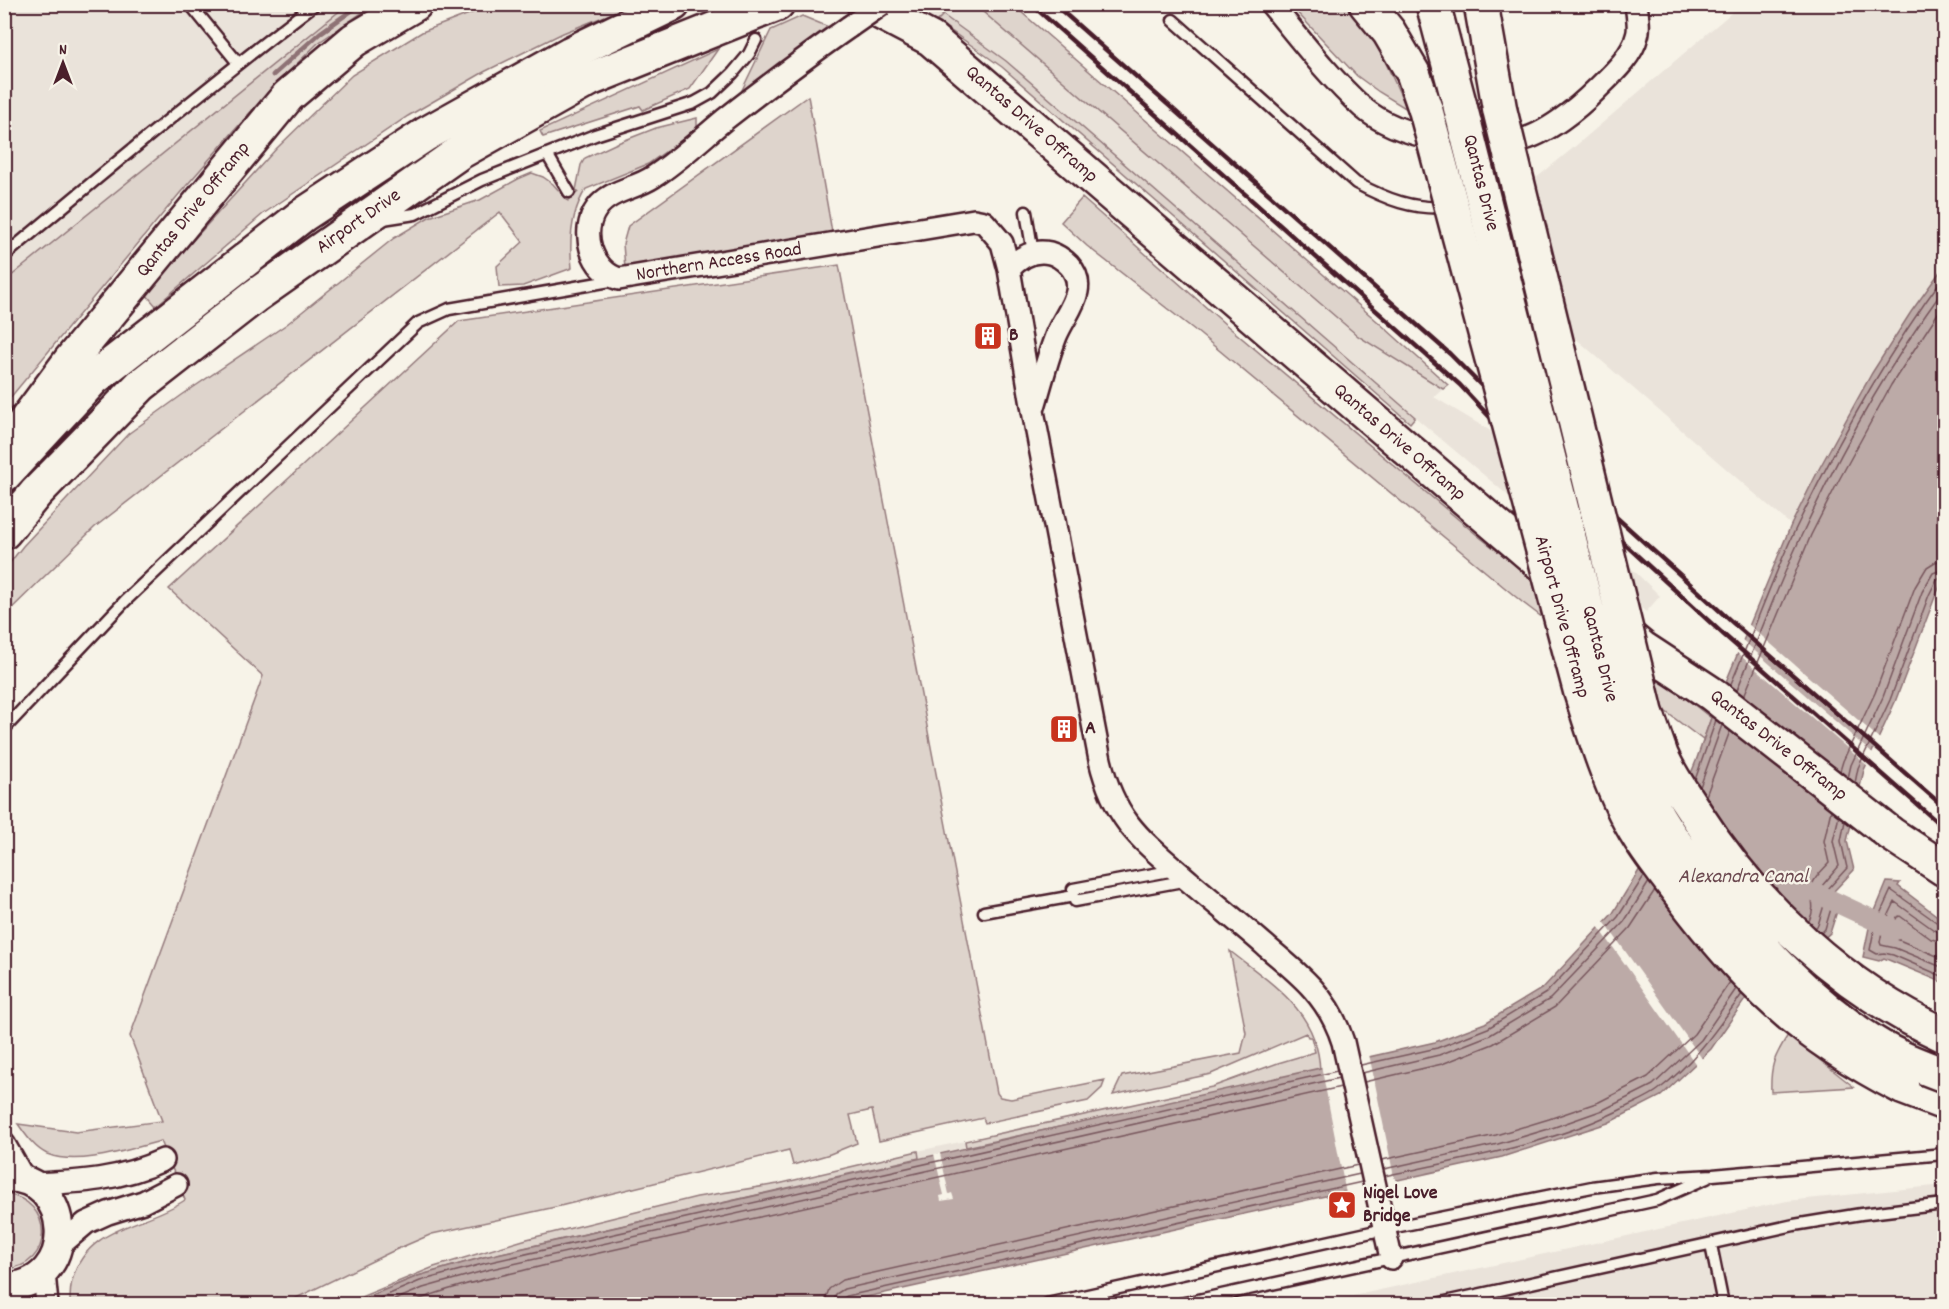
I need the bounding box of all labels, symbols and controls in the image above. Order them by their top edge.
north arrow [33,33,93,93]
text: N [59,39,67,62]
street label: Qantas Drive Offramp [958,59,1104,191]
street label: Qantas Drive [1454,132,1506,234]
street label: Qantas Drive Offramp [130,136,258,284]
street label: Airport Drive [311,182,407,262]
street label: Northern Access Road [634,236,804,290]
building icon: B [972,320,1004,352]
place label: B [1009,322,1018,350]
street label: Qantas Drive Offramp [1326,377,1472,509]
street label: Airport Drive Offramp [1526,533,1596,701]
street label: Qantas Drive [1573,603,1625,705]
street label: Qantas Drive Offramp [1703,683,1853,809]
building icon: A [1048,713,1080,745]
place label: A [1085,715,1096,743]
water label: Alexandra Canal [1678,863,1810,893]
place label: Nigel Love Bridge [1363,1180,1438,1231]
place icon: Nigel Love Bridge [1326,1189,1358,1221]

